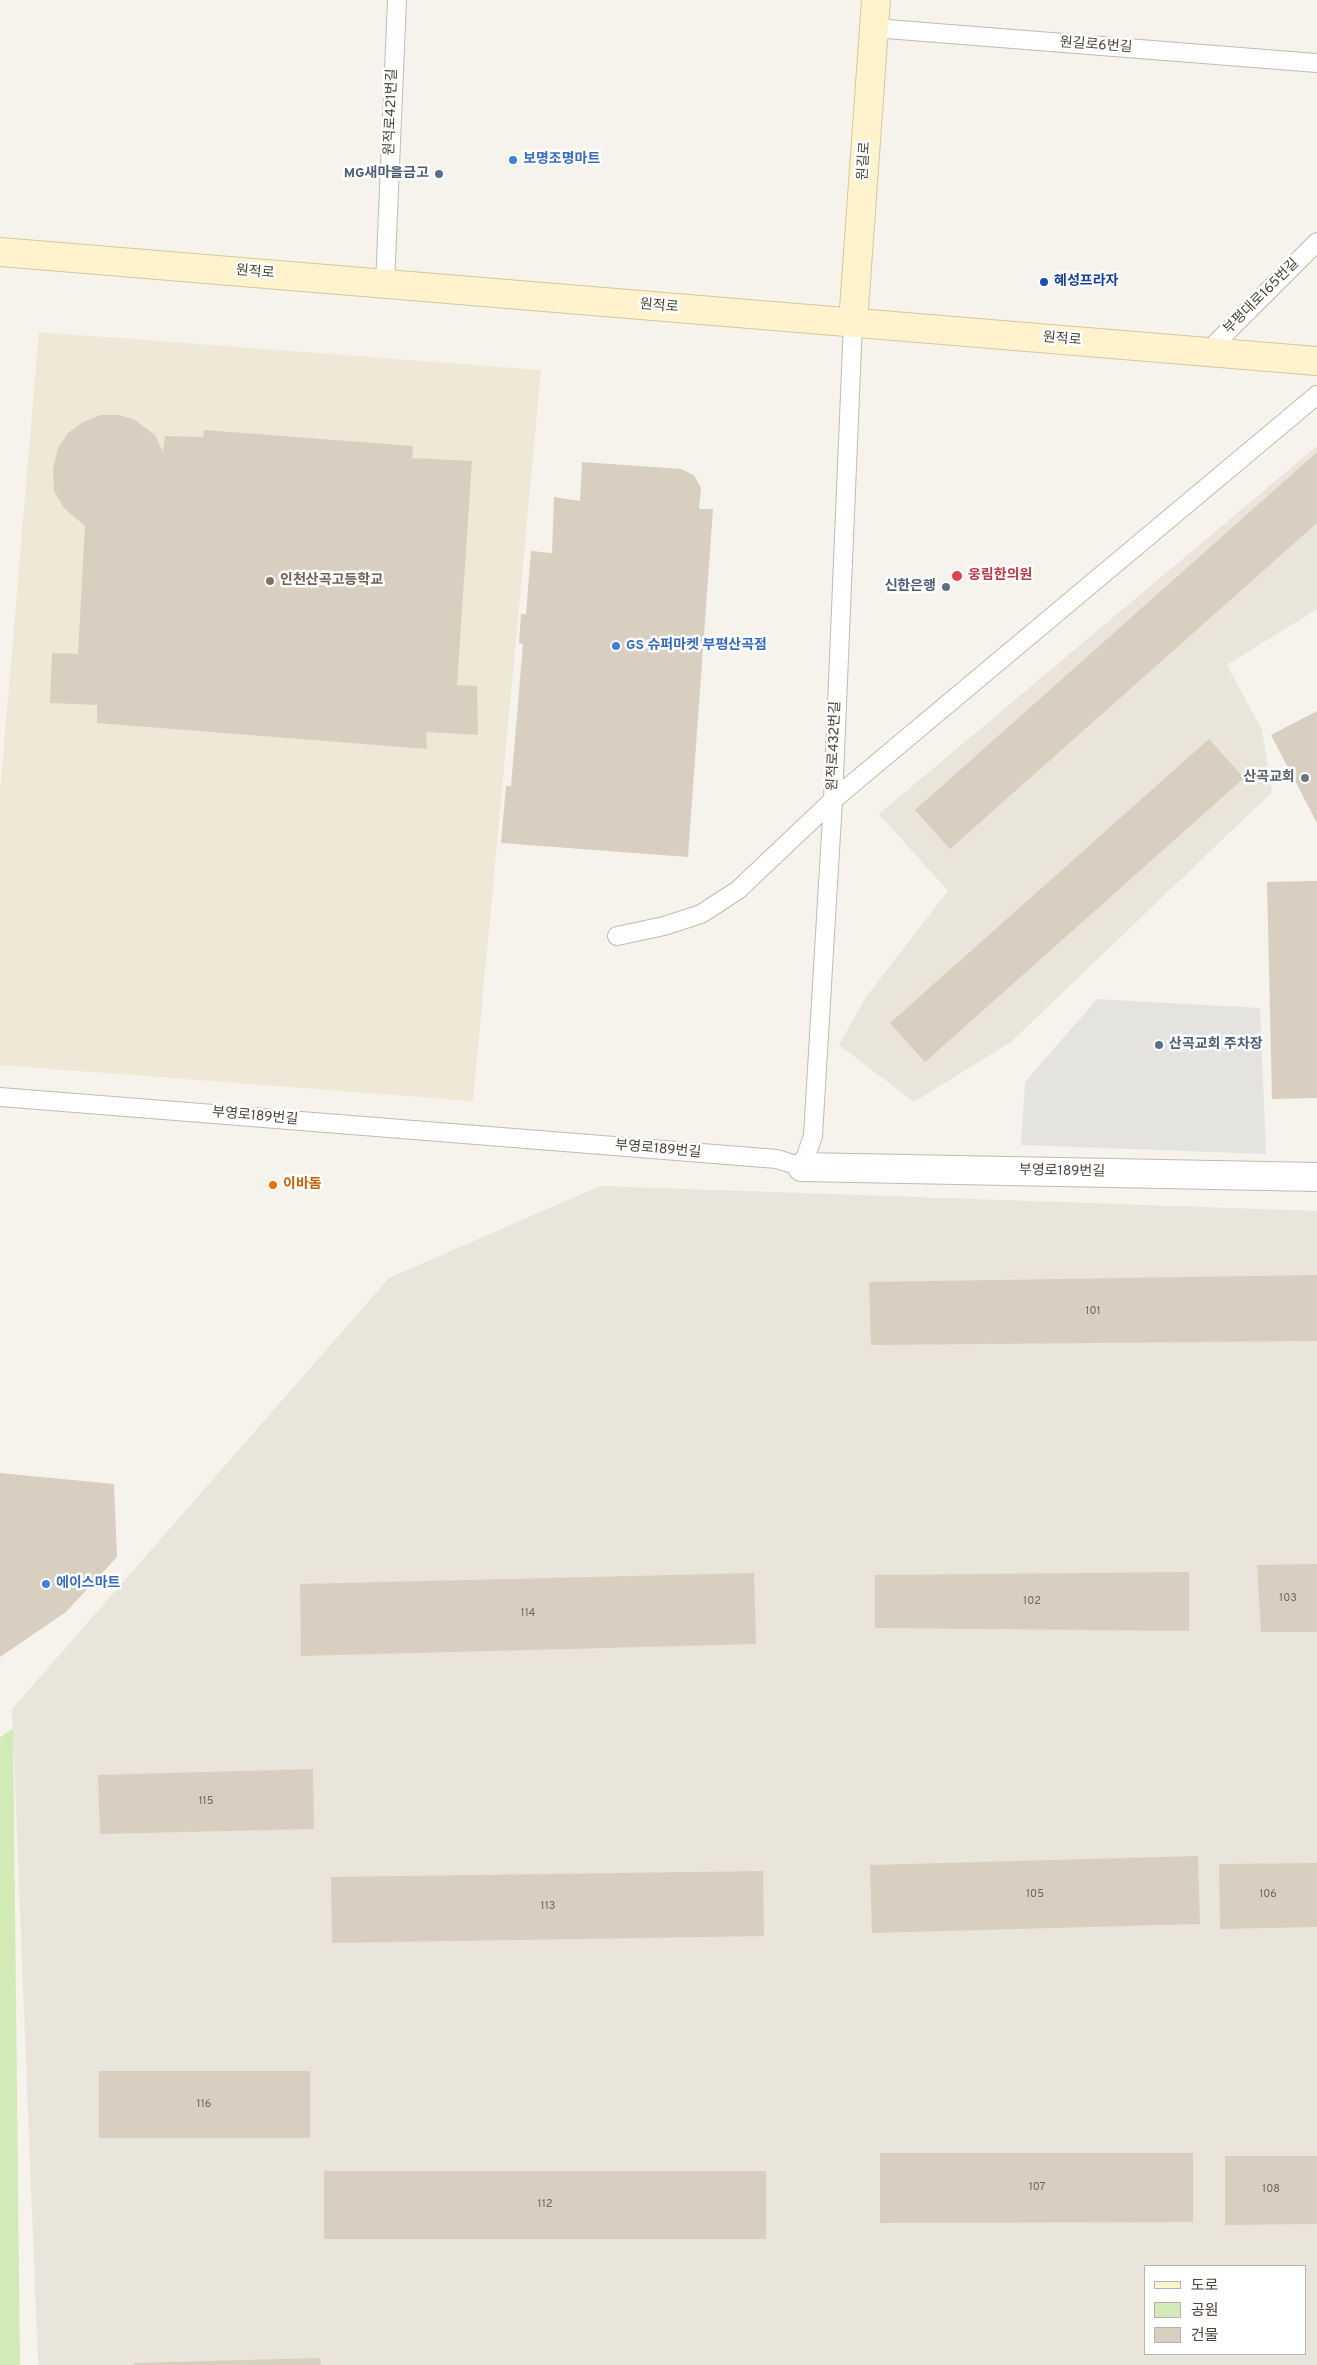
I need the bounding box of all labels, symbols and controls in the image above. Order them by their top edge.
street label: 원길로6번길 [1059,35,1133,57]
street label: 원적로421번길 [382,68,402,156]
street label: 원길로 [855,141,875,181]
place label: 보명조명마트 [523,152,600,168]
marker: 보명조명마트 [507,154,519,166]
place label: MG새마을금고 [344,166,429,182]
marker: MG새마을금고 [433,168,445,180]
street label: 부평대로165번길 [1221,256,1303,338]
street label: 원적로 [235,263,275,283]
place label: 혜성프라자 [1054,274,1118,290]
marker: 혜성프라자 [1038,276,1050,288]
street label: 원적로 [639,297,679,317]
street label: 원적로 [1042,330,1082,350]
place label: 웅림한의원 [968,568,1032,584]
marker: 웅림한의원 [950,569,964,583]
place label: 인천산곡고등학교 [280,573,383,589]
marker: 인천산곡고등학교 [264,575,276,587]
place label: 신한은행 [884,579,936,595]
marker: 신한은행 [940,581,952,593]
place label: GS 슈퍼마켓 부평산곡점 [626,638,767,654]
marker: GS 슈퍼마켓 부평산곡점 [610,640,622,652]
street label: 원적로432번길 [825,701,845,791]
place label: 산곡교회 [1243,770,1295,786]
marker: 산곡교회 [1299,772,1311,784]
place label: 산곡교회 주차장 [1169,1037,1263,1053]
marker: 산곡교회 주차장 [1153,1039,1165,1051]
street label: 부영로189번길 [211,1105,299,1129]
street label: 부영로189번길 [614,1138,702,1162]
street label: 부영로189번길 [1019,1163,1105,1181]
place label: 이바돔 [283,1177,322,1193]
marker: 이바돔 [267,1179,279,1191]
house number: 101 [1085,1305,1101,1319]
place label: 에이스마트 [56,1576,120,1592]
marker: 에이스마트 [40,1578,52,1590]
house number: 103 [1279,1592,1297,1606]
house number: 102 [1023,1595,1041,1609]
house number: 114 [521,1607,535,1621]
house number: 115 [198,1795,214,1809]
house number: 105 [1026,1888,1044,1902]
house number: 106 [1259,1888,1277,1902]
house number: 113 [541,1900,555,1914]
house number: 116 [197,2098,211,2112]
house number: 107 [1029,2181,1045,2195]
house number: 108 [1262,2183,1280,2197]
house number: 112 [538,2198,552,2212]
legend [1144,2265,1307,2355]
text: 도로 [1191,2277,1219,2296]
text: 공원 [1191,2302,1219,2321]
text: 건물 [1191,2327,1219,2346]

